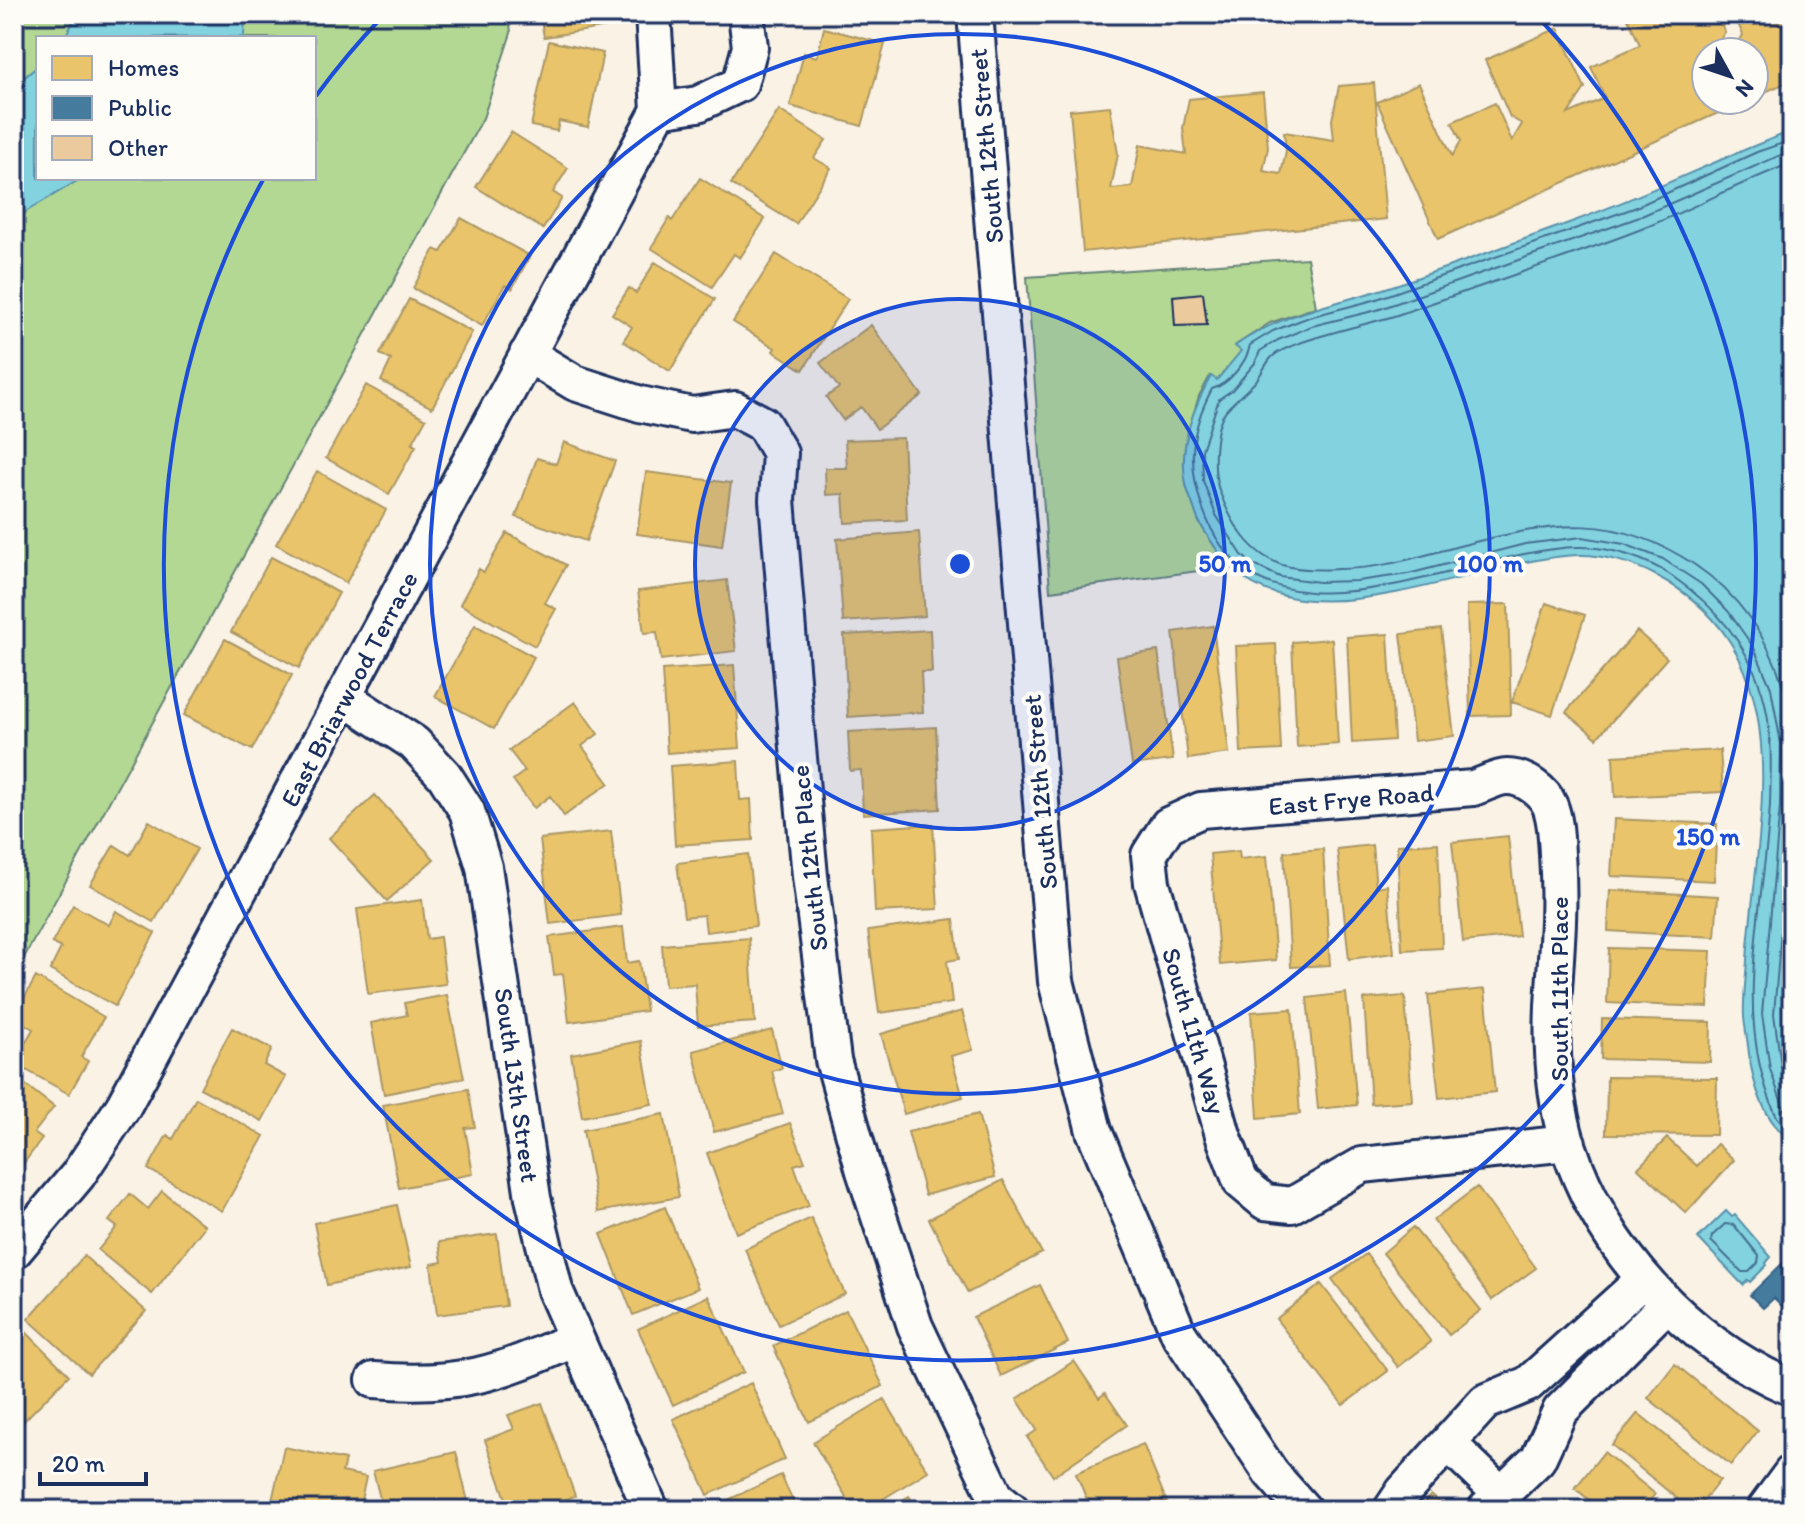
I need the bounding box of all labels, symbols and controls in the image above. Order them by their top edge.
legend [36,36,316,180]
north arrow [1690,36,1770,116]
street label: South 12th Street [962,47,1010,245]
text: Homes [108,53,179,82]
text: N [1730,74,1760,103]
text: Public [108,93,172,122]
text: Other [108,133,168,162]
text: 50 m [1199,549,1252,578]
text: 100 m [1457,549,1524,578]
centre of rings [946,550,974,578]
street label: East Briarwood Terrace [273,566,425,812]
street label: South 12th Street [1016,693,1064,891]
street label: South 12th Place [783,763,835,953]
street label: East Frye Road [1267,776,1435,822]
text: 150 m [1676,822,1741,851]
street label: South 11th Place [1543,896,1575,1082]
street label: South 11th Way [1155,944,1233,1118]
street label: South 13th Street [488,986,547,1185]
scale bar [40,1436,146,1486]
text: 20 m [52,1449,105,1478]

